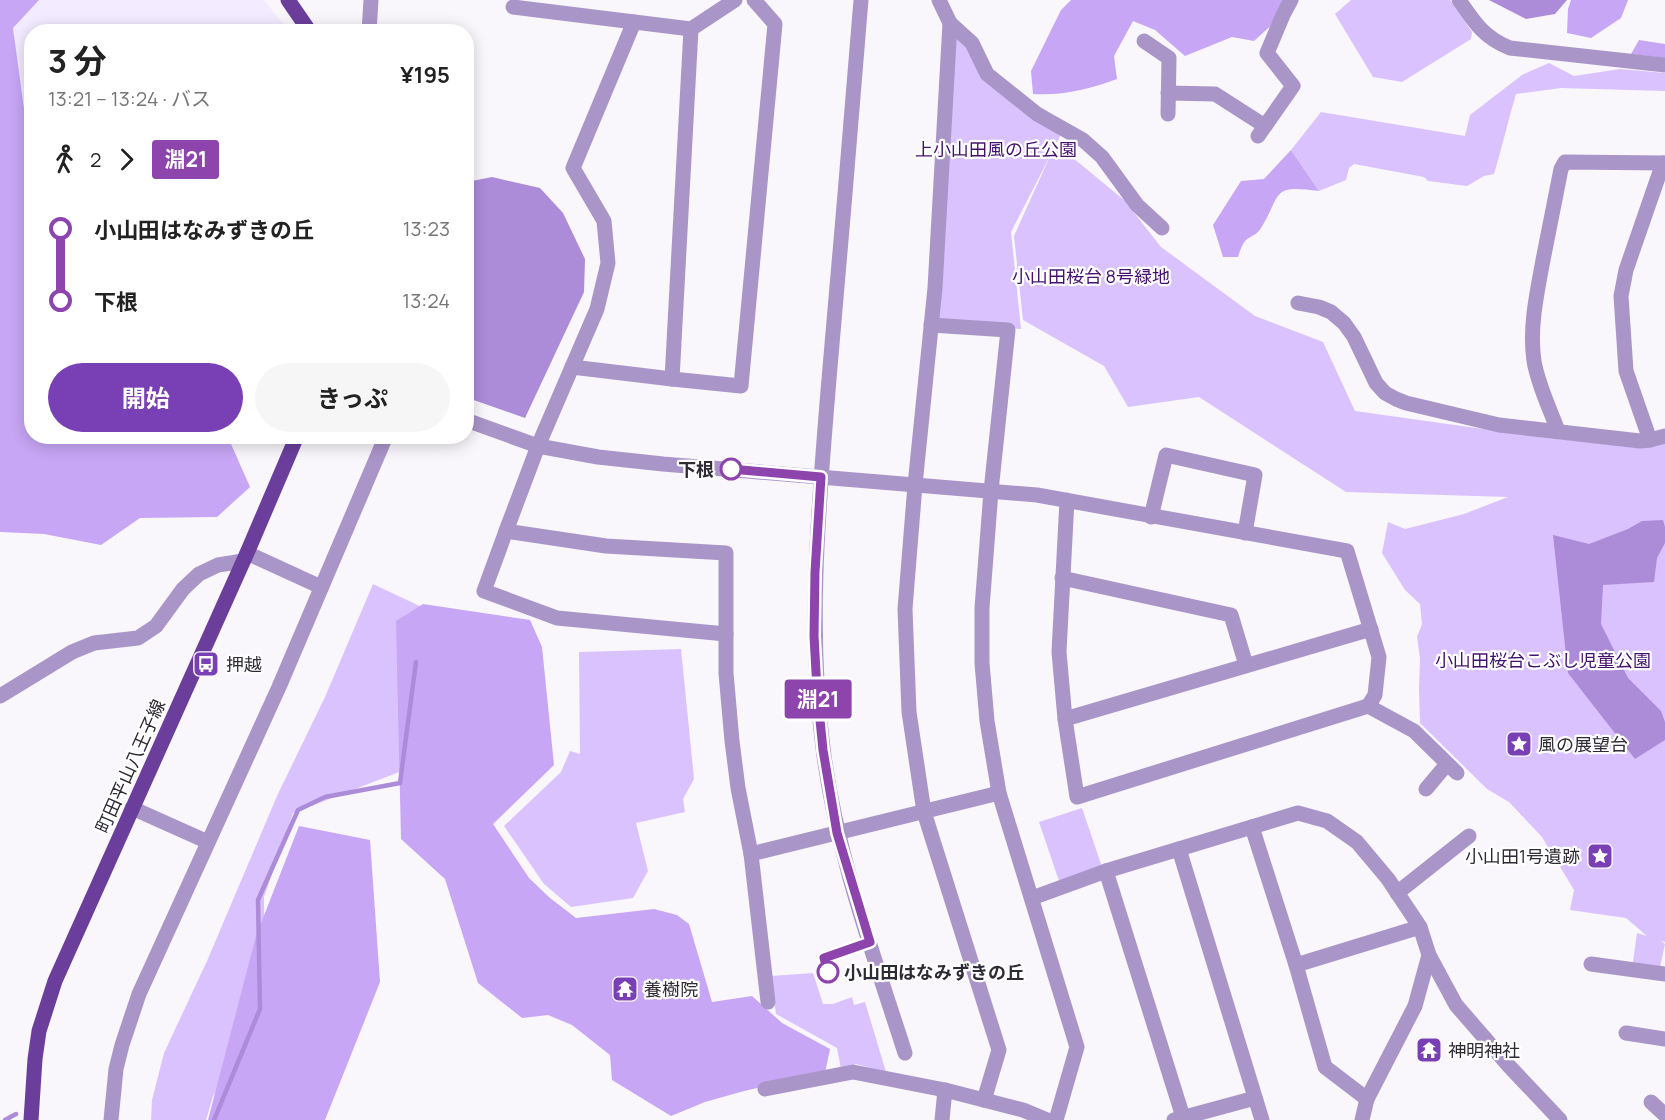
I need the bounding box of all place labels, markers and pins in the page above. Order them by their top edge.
place label: 下根 [678,457,714,481]
marker: 下根 [720,458,742,480]
bus stop icon: 押越 [191,649,221,679]
place label: 押越 [226,652,262,676]
place icon: 風の展望台 [1504,729,1534,759]
place label: 風の展望台 [1538,732,1628,756]
place icon: 小山田1号遺跡 [1585,841,1615,871]
place label: 小山田1号遺跡 [1465,844,1580,868]
place label: 小山田はなみずきの丘 [844,960,1024,984]
marker: 小山田はなみずきの丘 [817,961,839,983]
temple icon: 養樹院 [610,974,640,1004]
place label: 養樹院 [644,977,698,1001]
temple icon: 神明神社 [1414,1035,1444,1065]
place label: 神明神社 [1448,1038,1520,1062]

